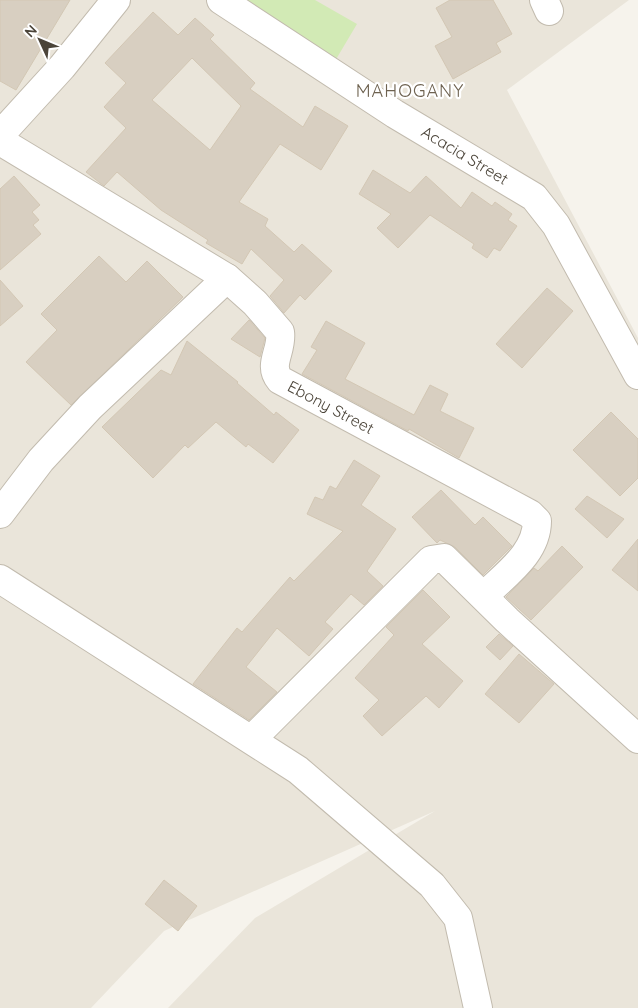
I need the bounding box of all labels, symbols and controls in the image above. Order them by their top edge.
north arrow [15,15,65,65]
text: N [21,21,41,41]
district label: MAHOGANY [356,79,464,102]
street label: Acacia Street [418,121,512,189]
street label: Ebony Street [284,376,378,438]

